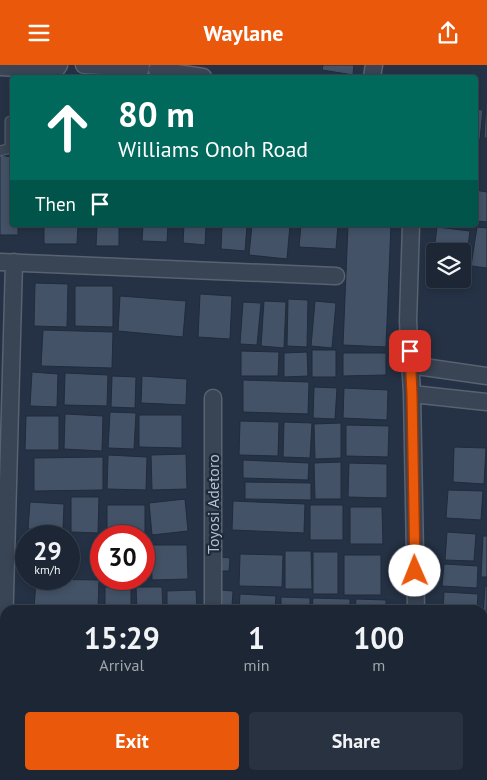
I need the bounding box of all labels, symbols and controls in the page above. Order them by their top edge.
icon: menu [25,19,53,47]
text: Waylane [204,19,283,47]
icon: share [434,19,462,47]
text: 80 m [118,91,195,137]
icon: ahead [35,95,100,160]
text: Williams Onoh Road [118,135,308,163]
icon: arrive [86,190,114,218]
text: Then [35,192,76,216]
map controls [426,243,471,288]
button: layers [426,243,471,288]
pin [389,330,431,372]
icon: arrive [396,337,424,365]
street label: Toyosi Adetoro [203,454,223,554]
speed limit sign: 30 [90,525,155,590]
text: 29 [33,535,62,567]
position arrow [388,544,440,596]
text: km/h [34,562,61,577]
text: 15:29 [84,618,160,657]
text: 1 [248,618,265,657]
text: 100 [353,618,404,657]
text: Arrival [99,655,144,675]
text: min [244,655,270,675]
text: m [372,655,385,675]
button: Exit [25,712,239,770]
button: Share [249,712,463,770]

